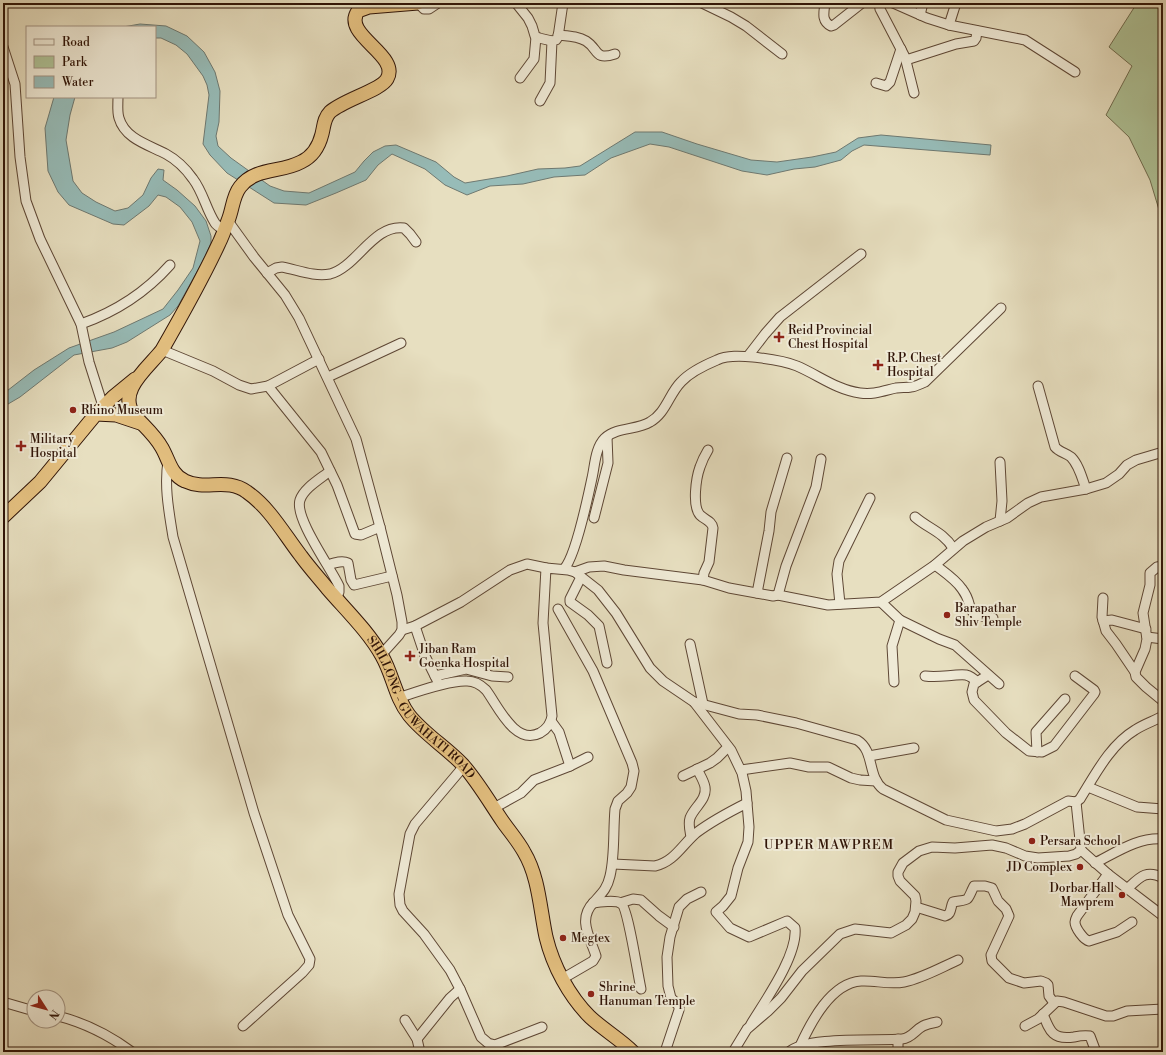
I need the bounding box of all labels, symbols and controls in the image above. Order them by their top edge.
legend [26,26,156,98]
text: Road [62,35,90,50]
text: Park [62,55,88,70]
text: Water [61,75,94,90]
place label: Reid Provincial Chest Hospital [788,323,872,352]
marker: Reid Provincial Chest Hospital [773,331,785,343]
place label: R.P. Chest Hospital [887,351,942,380]
marker: R.P. Chest Hospital [872,359,884,371]
place label: Rhino Museum [81,403,163,418]
marker: Rhino Museum [68,405,78,415]
place label: Military Hospital [30,432,77,461]
marker: Military Hospital [15,440,27,452]
place label: Barapathar Shiv Temple [954,601,1022,630]
marker: Barapathar Shiv Temple [942,610,952,620]
street label: SHILLONG - GUWAHATI ROAD [363,633,478,782]
place label: Jiban Ram Goenka Hospital [418,642,510,671]
marker: Jiban Ram Goenka Hospital [404,650,416,662]
place label: Persara School [1040,834,1121,849]
marker: Persara School [1027,836,1037,846]
district label: UPPER MAWPREM [764,837,894,853]
place label: JD Complex [1006,860,1073,875]
marker: JD Complex [1075,862,1085,872]
place label: Dorbar Hall Mawprem [1049,881,1114,910]
marker: Dorbar Hall Mawprem [1117,890,1127,900]
place label: Megtex [571,931,611,946]
marker: Megtex [558,933,568,943]
place label: Shrine Hanuman Temple [599,980,695,1009]
north arrow [26,989,66,1029]
marker: Shrine Hanuman Temple [586,989,596,999]
text: N [45,1007,62,1022]

